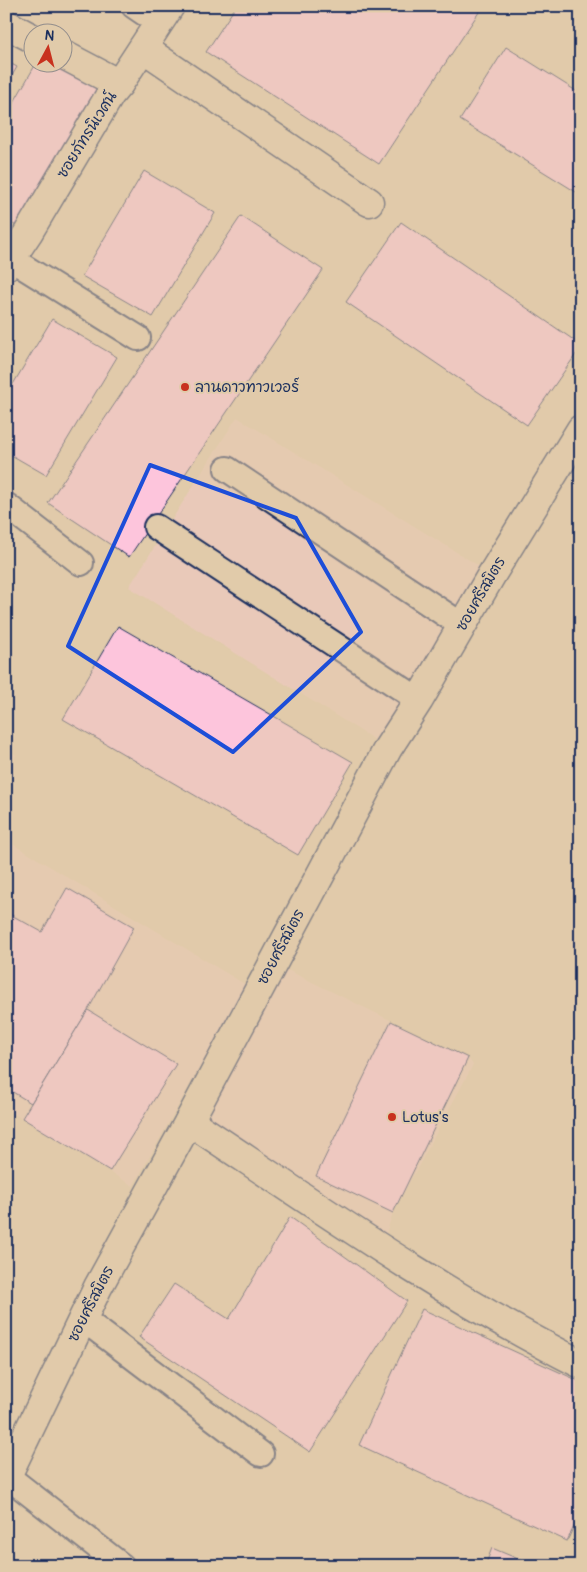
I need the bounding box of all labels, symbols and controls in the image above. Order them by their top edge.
north arrow [22,22,72,72]
text: N [44,27,55,45]
street label: ซอยภัทรนิเวศน์ [52,88,121,182]
place label: ลานดาวทาวเวอร์ [195,377,300,397]
marker: ลานดาวทาวเวอร์ [179,381,191,393]
street label: ซอยศรีสมิตร [452,553,510,635]
street label: ซอยศรีสมิตร [253,906,309,988]
place label: Lotus's [402,1108,449,1127]
marker: Lotus's [386,1111,398,1123]
street label: ซอยศรีสมิตร [64,1263,118,1345]

